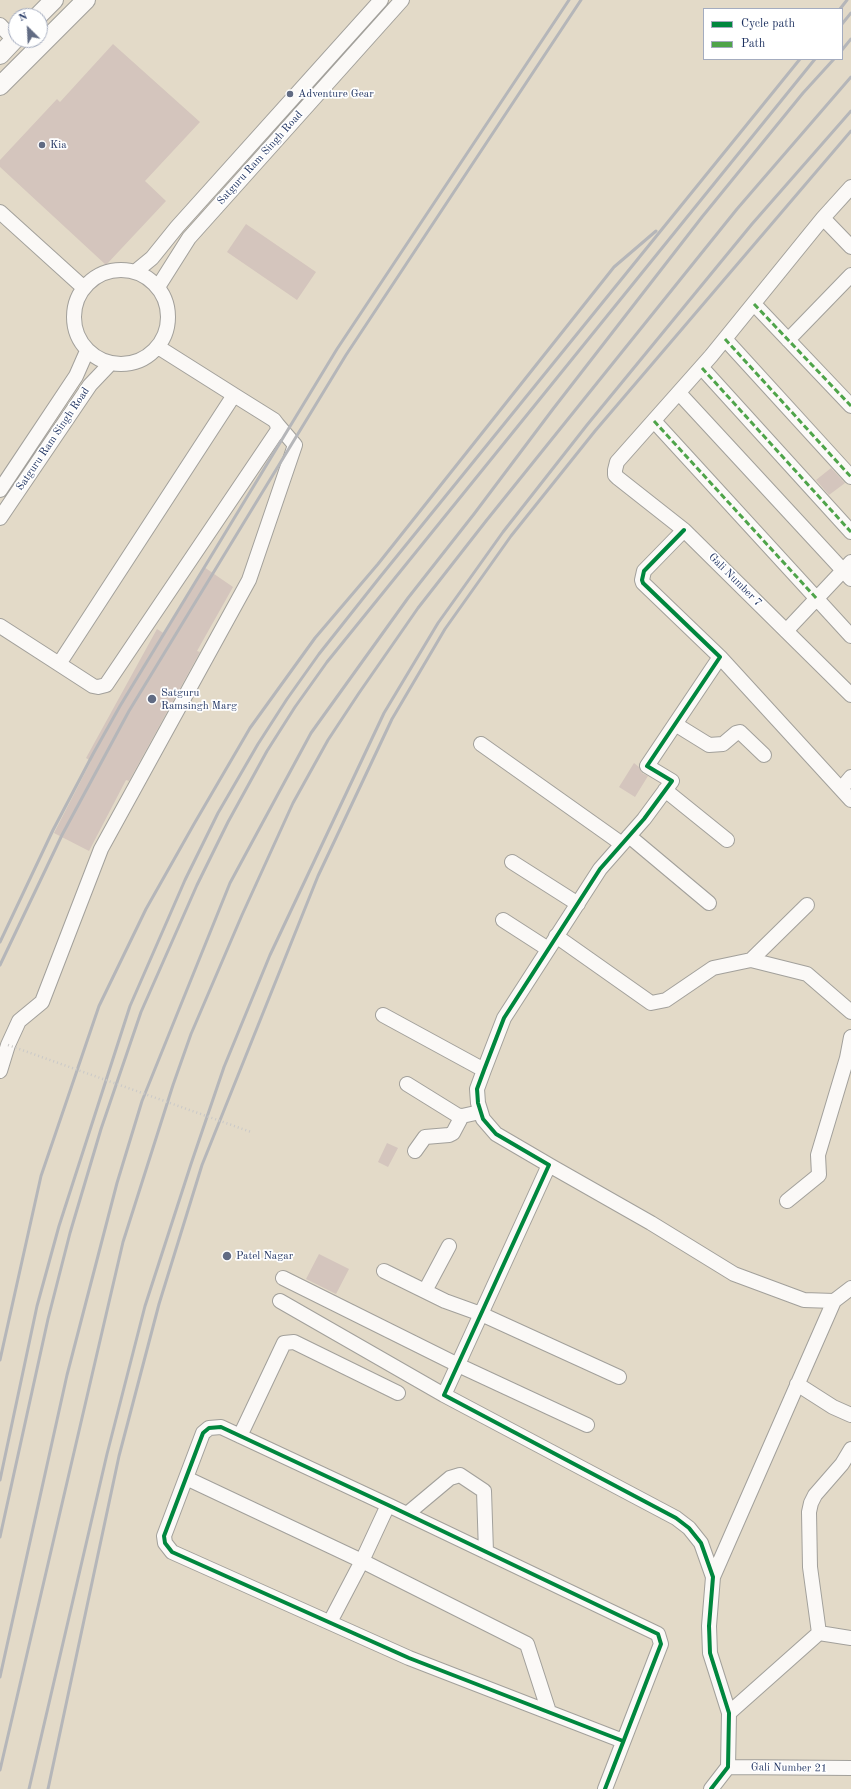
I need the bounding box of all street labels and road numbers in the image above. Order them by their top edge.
street label: Satguru Ram Singh Road [214,108,306,208]
street label: Satguru Ram Singh Road [13,385,93,493]
street label: Gali Number 7 [706,551,764,609]
street label: Gali Number 21 [751,1761,827,1775]

